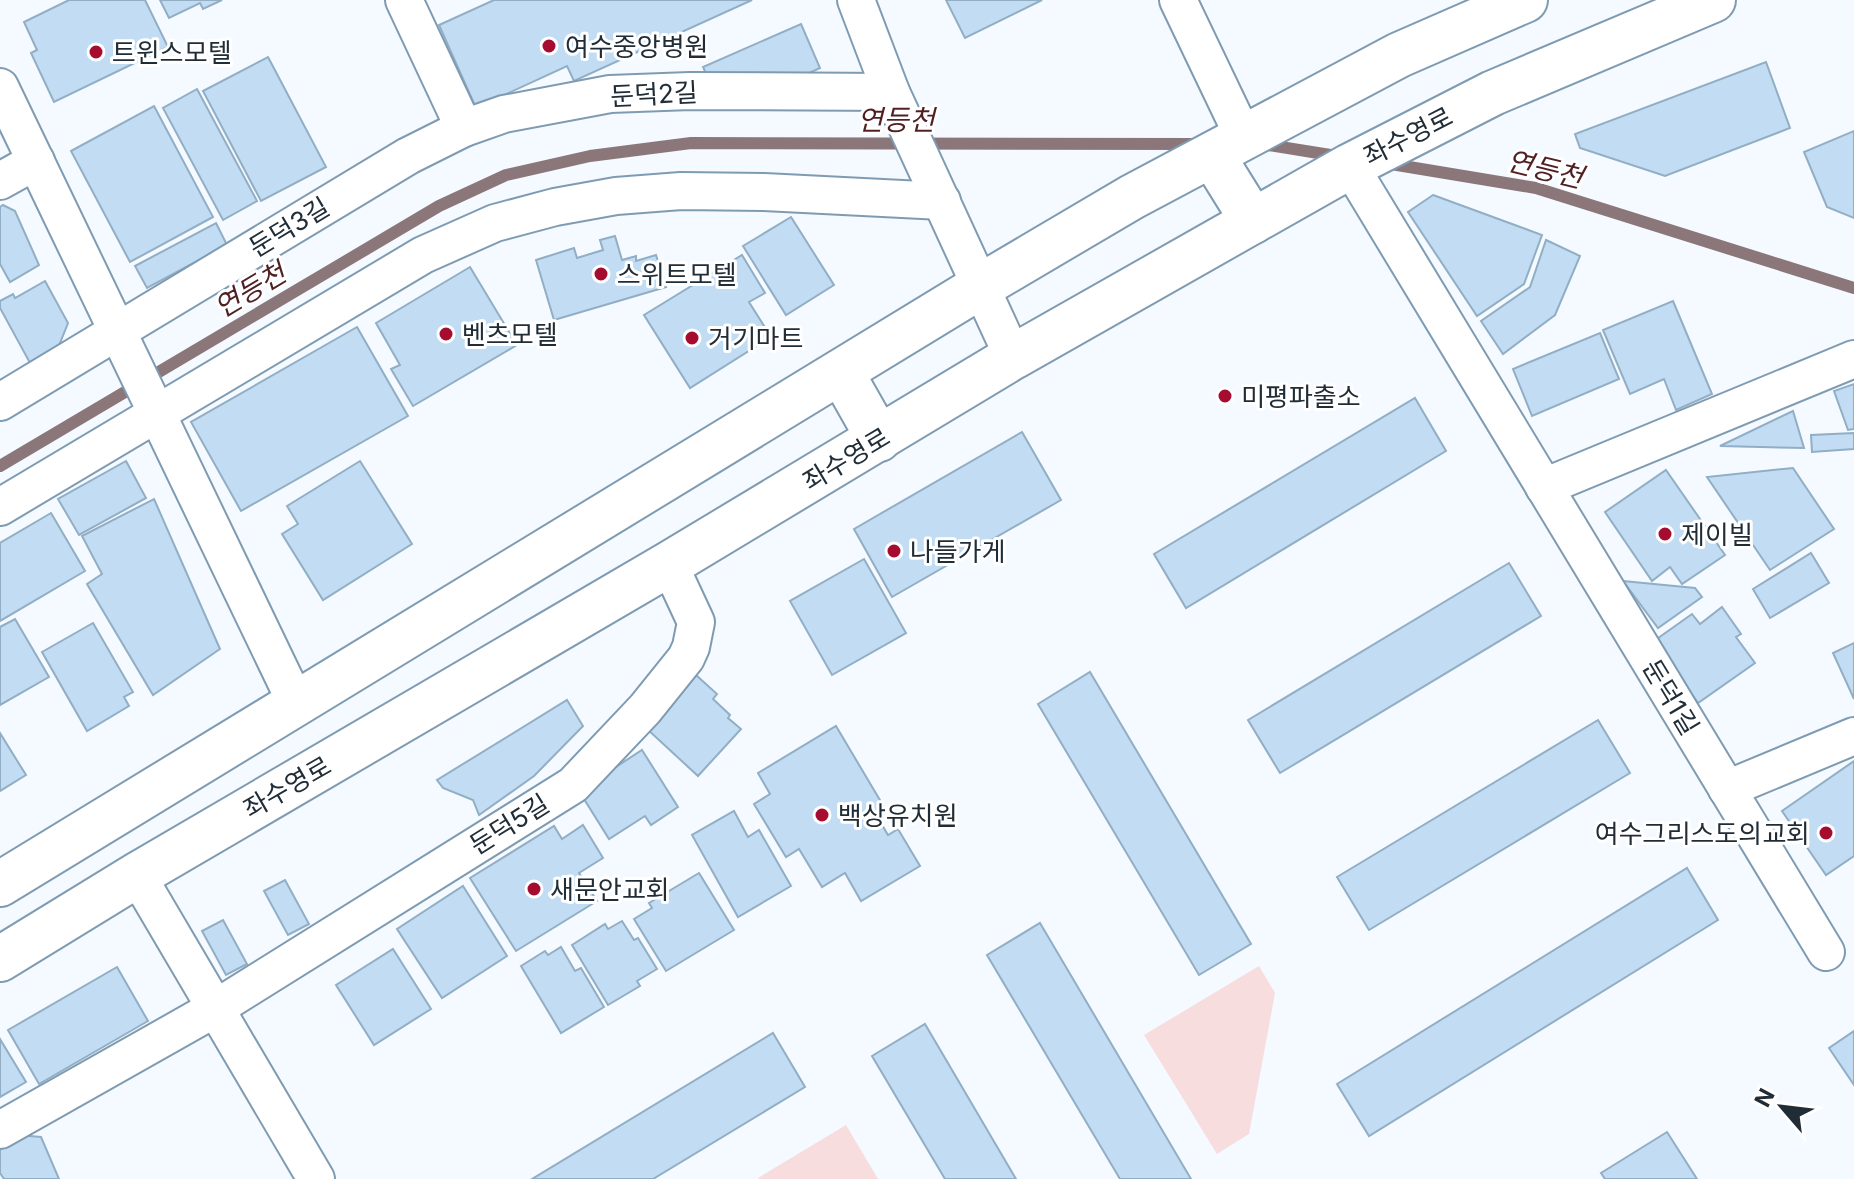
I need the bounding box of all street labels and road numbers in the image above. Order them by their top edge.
street label: 둔덕2길 [609,76,699,112]
street label: 좌수영로 [1358,100,1458,172]
street label: 둔덕3길 [243,191,335,263]
street label: 좌수영로 [797,421,895,497]
street label: 둔덕1길 [1637,654,1705,740]
street label: 좌수영로 [238,750,336,824]
street label: 둔덕5길 [464,788,554,860]

